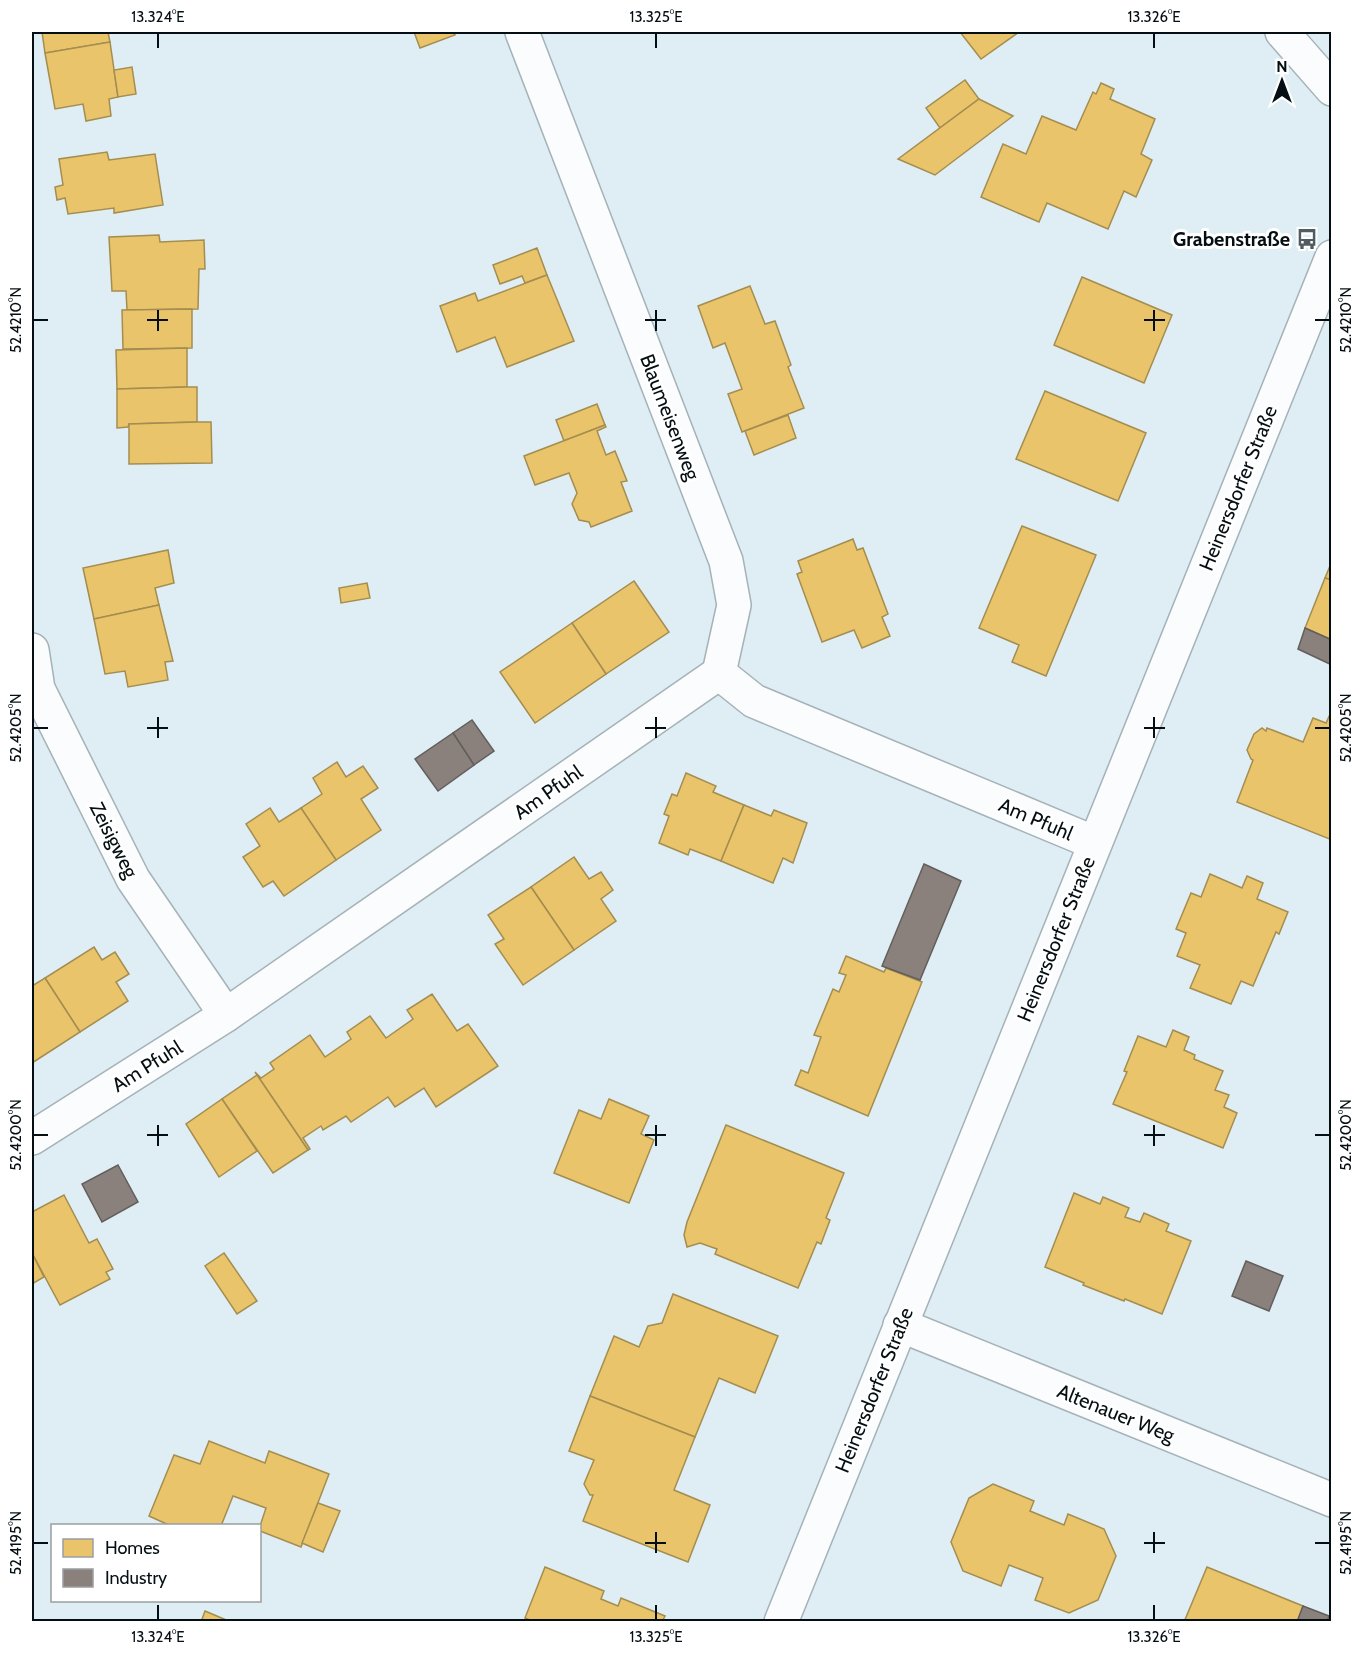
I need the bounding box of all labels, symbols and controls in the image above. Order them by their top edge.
text: 13.324°E [131,8,185,26]
text: 13.325°E [630,8,682,26]
text: 13.326°E [1127,8,1181,26]
north arrow [1252,51,1312,111]
text: N [1276,57,1288,76]
place label: Grabenstraße [1173,227,1290,251]
bus stop icon: Grabenstraße [1295,227,1319,251]
text: 52.4210°N [7,287,25,353]
text: 52.4210°N [1337,287,1355,353]
street label: Blaumeisenweg [635,351,705,484]
street label: Heinersdorfer Straße [1194,402,1282,574]
text: 52.4205°N [7,693,25,763]
text: 52.4205°N [1337,693,1355,763]
street label: Am Pfuhl [509,760,587,824]
street label: Am Pfuhl [995,793,1077,845]
street label: Zeisigweg [85,798,144,883]
street label: Heinersdorfer Straße [1012,853,1100,1025]
street label: Am Pfuhl [107,1035,187,1097]
text: 52.4200°N [7,1099,25,1171]
text: 52.4200°N [1337,1099,1355,1171]
street label: Heinersdorfer Straße [830,1304,918,1476]
street label: Altenauer Weg [1054,1379,1179,1448]
text: 52.4195°N [7,1511,25,1575]
text: 52.4195°N [1337,1511,1355,1575]
legend [51,1524,261,1602]
text: Homes [105,1537,160,1559]
text: Industry [105,1567,167,1589]
text: 13.324°E [131,1628,185,1646]
text: 13.325°E [630,1628,682,1646]
text: 13.326°E [1127,1628,1181,1646]

